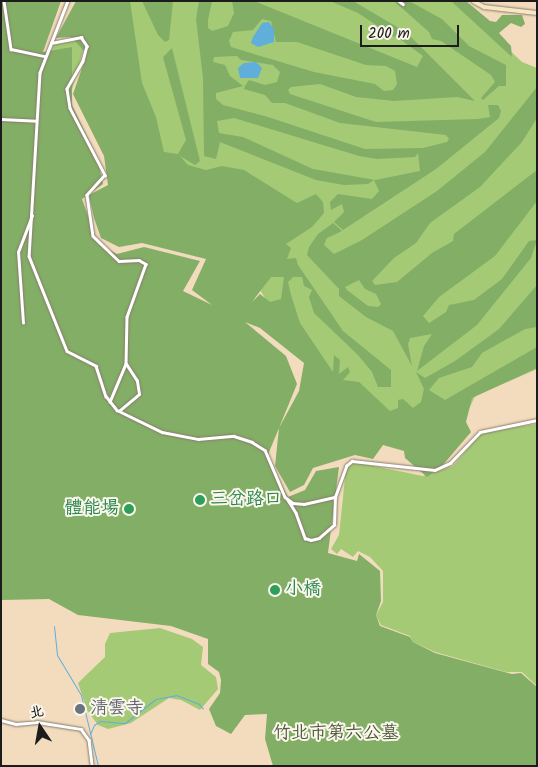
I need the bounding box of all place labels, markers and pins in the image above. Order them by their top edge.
place label: 三岔路口 [210,489,282,511]
marker: 三岔路口 [194,494,206,506]
place label: 體能場 [65,498,119,520]
marker: 體能場 [123,503,135,515]
place label: 小橋 [285,579,321,601]
marker: 小橋 [269,584,281,596]
place label: 清雲寺 [90,698,144,720]
marker: 清雲寺 [74,703,86,715]

